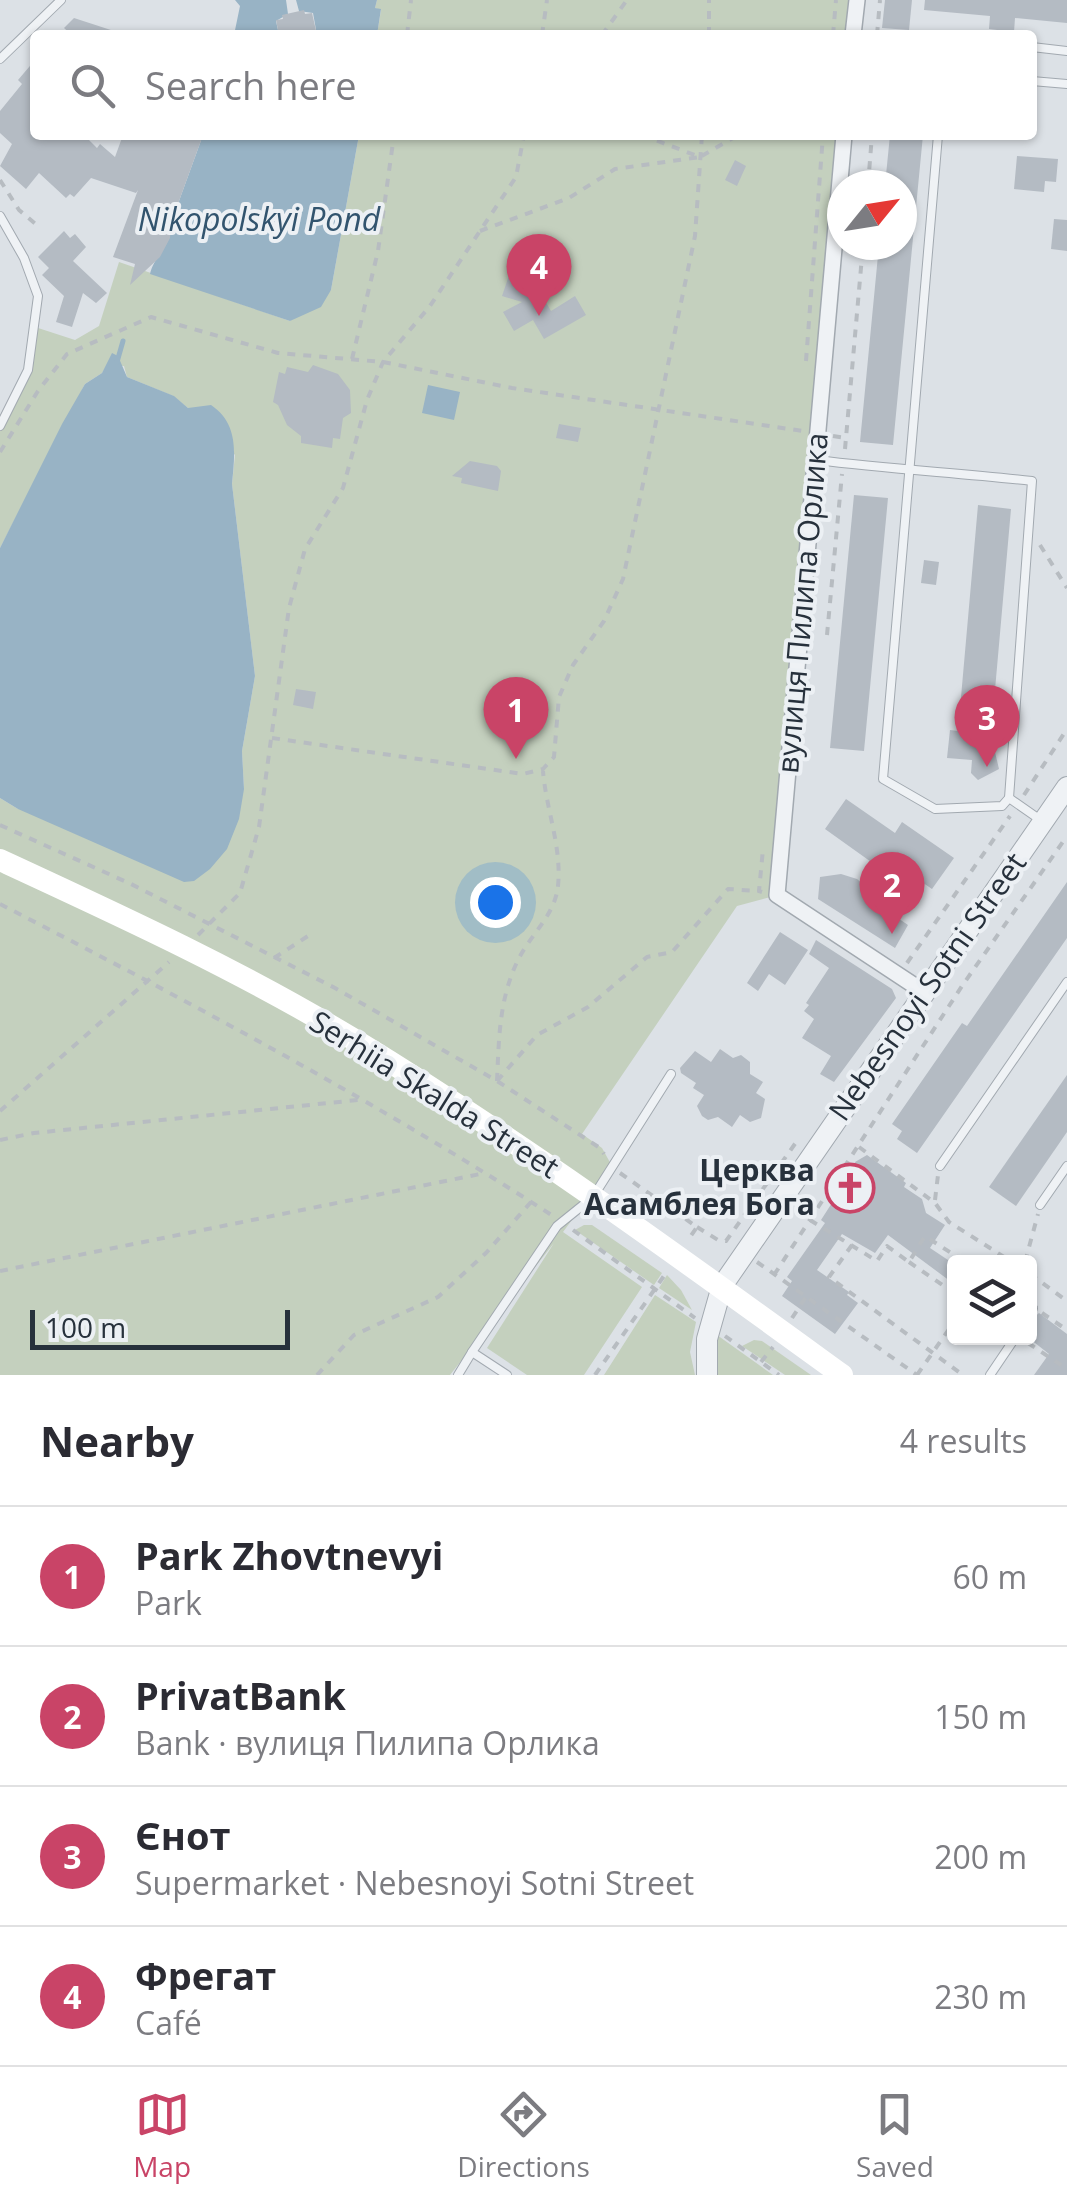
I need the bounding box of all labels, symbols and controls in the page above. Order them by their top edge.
search box [30,30,1037,140]
icon: search [65,58,120,113]
text: Search here [145,59,357,111]
north arrow [827,170,917,260]
water label: Nikopolskyi Pond [138,197,382,240]
pin: 4 [506,234,572,316]
street label: вулиця Пилипа Орлика [766,431,837,775]
pin: 1 [484,676,548,759]
pin: 3 [954,684,1020,767]
street label: Nebesnoyi Sotni Street [819,844,1035,1128]
pin: 2 [860,852,924,934]
your location [470,877,521,928]
street label: Serhiia Skalda Street [302,1000,567,1187]
place label: Церква Асамблея Бога [584,1149,815,1224]
church icon: Церква Асамблея Бога [824,1162,876,1214]
map controls [947,1255,1037,1345]
button: layers [947,1255,1037,1345]
scale bar [30,1305,290,1350]
text: 100 m [45,1308,126,1346]
text: Nearby [40,1412,194,1469]
text: 4 results [900,1419,1027,1462]
text: Park Zhovtnevyi [135,1529,443,1581]
text: 1 [63,1555,82,1598]
text: 60 m [952,1555,1027,1598]
text: Park [135,1581,202,1624]
text: PrivatBank [135,1669,346,1721]
text: 2 [63,1695,82,1738]
text: 150 m [934,1695,1027,1738]
text: Bank · вулиця Пилипа Орлика [135,1721,600,1764]
text: Єнот [135,1809,230,1861]
text: 3 [63,1835,82,1878]
text: 200 m [934,1835,1027,1878]
text: Supermarket · Nebesnoyi Sotni Street [135,1861,694,1904]
text: Фрегат [135,1949,276,2001]
text: 4 [63,1975,82,2018]
text: 230 m [934,1975,1027,2018]
text: Café [135,2001,202,2044]
tab: Map [133,2087,191,2185]
tab: Directions [457,2087,590,2185]
tab: Saved [856,2087,934,2185]

